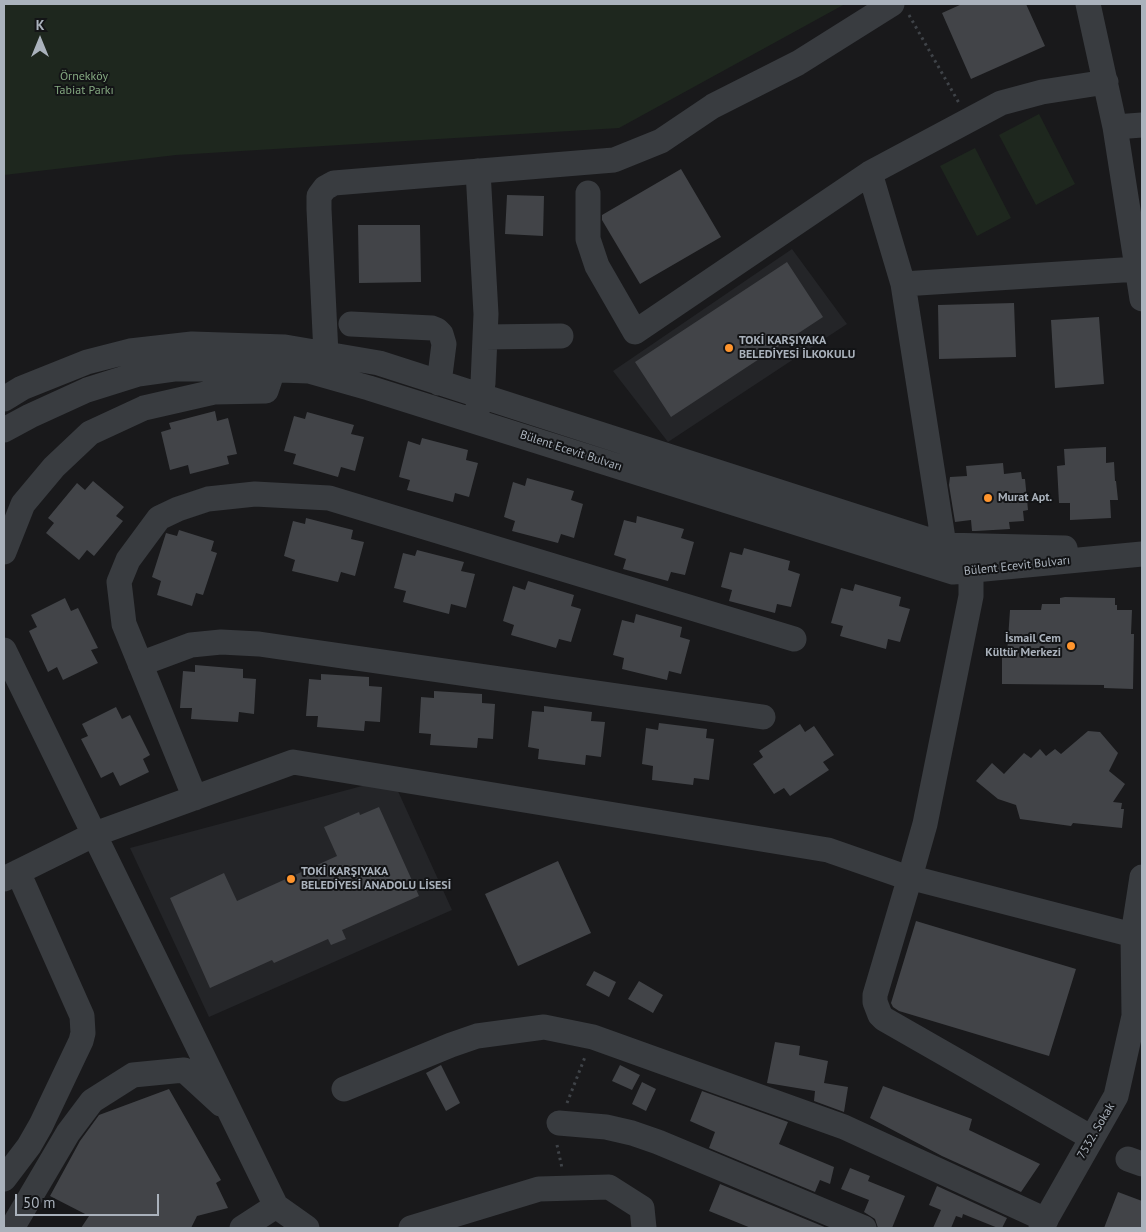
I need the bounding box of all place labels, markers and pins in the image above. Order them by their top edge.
place label: TOKİ KARŞIYAKA BELEDİYESİ İLKOKULU [739,334,855,362]
marker: TOKİ KARŞIYAKA BELEDİYESİ İLKOKULU [723,342,735,354]
place label: Murat Apt. [998,491,1052,505]
marker: Murat Apt. [982,492,994,504]
place label: İsmail Cem Kültür Merkezi [985,632,1061,660]
marker: İsmail Cem Kültür Merkezi [1065,640,1077,652]
place label: TOKİ KARŞIYAKA BELEDİYESİ ANADOLU LİSESİ [301,865,451,893]
marker: TOKİ KARŞIYAKA BELEDİYESİ ANADOLU LİSESİ [285,873,297,885]

